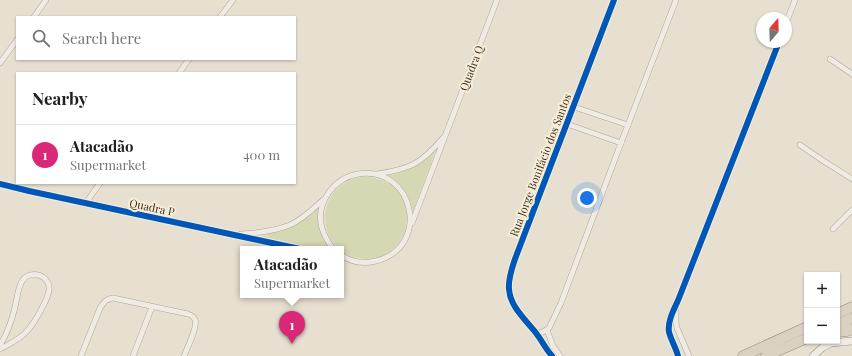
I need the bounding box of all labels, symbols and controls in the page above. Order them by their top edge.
north arrow [756,12,792,48]
search box [16,16,296,60]
icon: search [30,27,52,49]
text: Search here [62,28,141,48]
street label: Quadra Q [455,42,487,93]
text: Nearby [32,87,87,109]
street label: Rua Jorge Bonifácio dos Santos [506,91,574,239]
text: Atacadão [70,136,133,156]
text: 1 [43,146,47,163]
text: 400 m [243,146,280,163]
text: Supermarket [70,156,146,173]
your location [577,188,597,208]
street label: Quadra P [128,195,177,219]
popup [240,246,344,298]
text: Atacadão [254,254,317,274]
map controls [804,272,840,344]
button: + [804,272,840,308]
text: Supermarket [254,274,330,291]
button: − [804,308,840,344]
pin: 1 [279,311,305,344]

